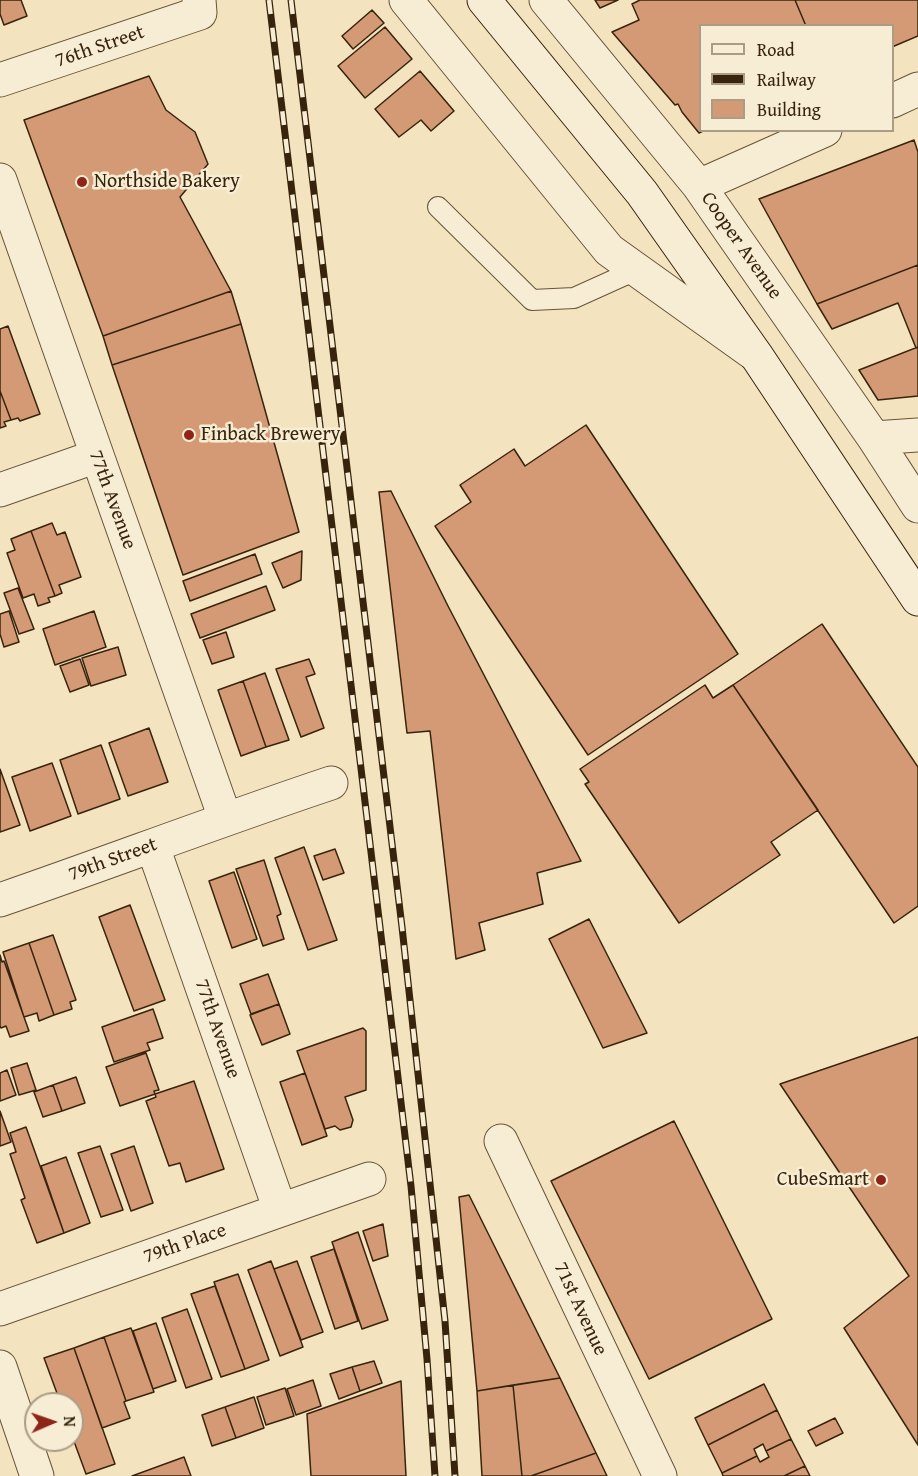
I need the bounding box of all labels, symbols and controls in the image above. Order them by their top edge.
street label: 76th Street [52,21,148,73]
legend [699,24,894,132]
text: Road [757,36,795,63]
text: Railway [757,66,816,93]
text: Building [757,96,821,123]
place label: Northside Bakery [94,170,240,194]
marker: Northside Bakery [75,175,89,189]
street label: Cooper Avenue [695,188,787,304]
place label: Finback Brewery [201,423,341,447]
marker: Finback Brewery [182,428,196,442]
street label: 77th Avenue [83,447,141,553]
street label: 79th Street [65,833,161,887]
street label: 77th Avenue [189,976,245,1082]
place label: CubeSmart [777,1168,869,1192]
marker: CubeSmart [874,1173,888,1187]
street label: 79th Place [140,1219,230,1269]
street label: 71st Avenue [548,1259,612,1359]
north arrow [24,1392,84,1452]
text: N [58,1416,82,1427]

